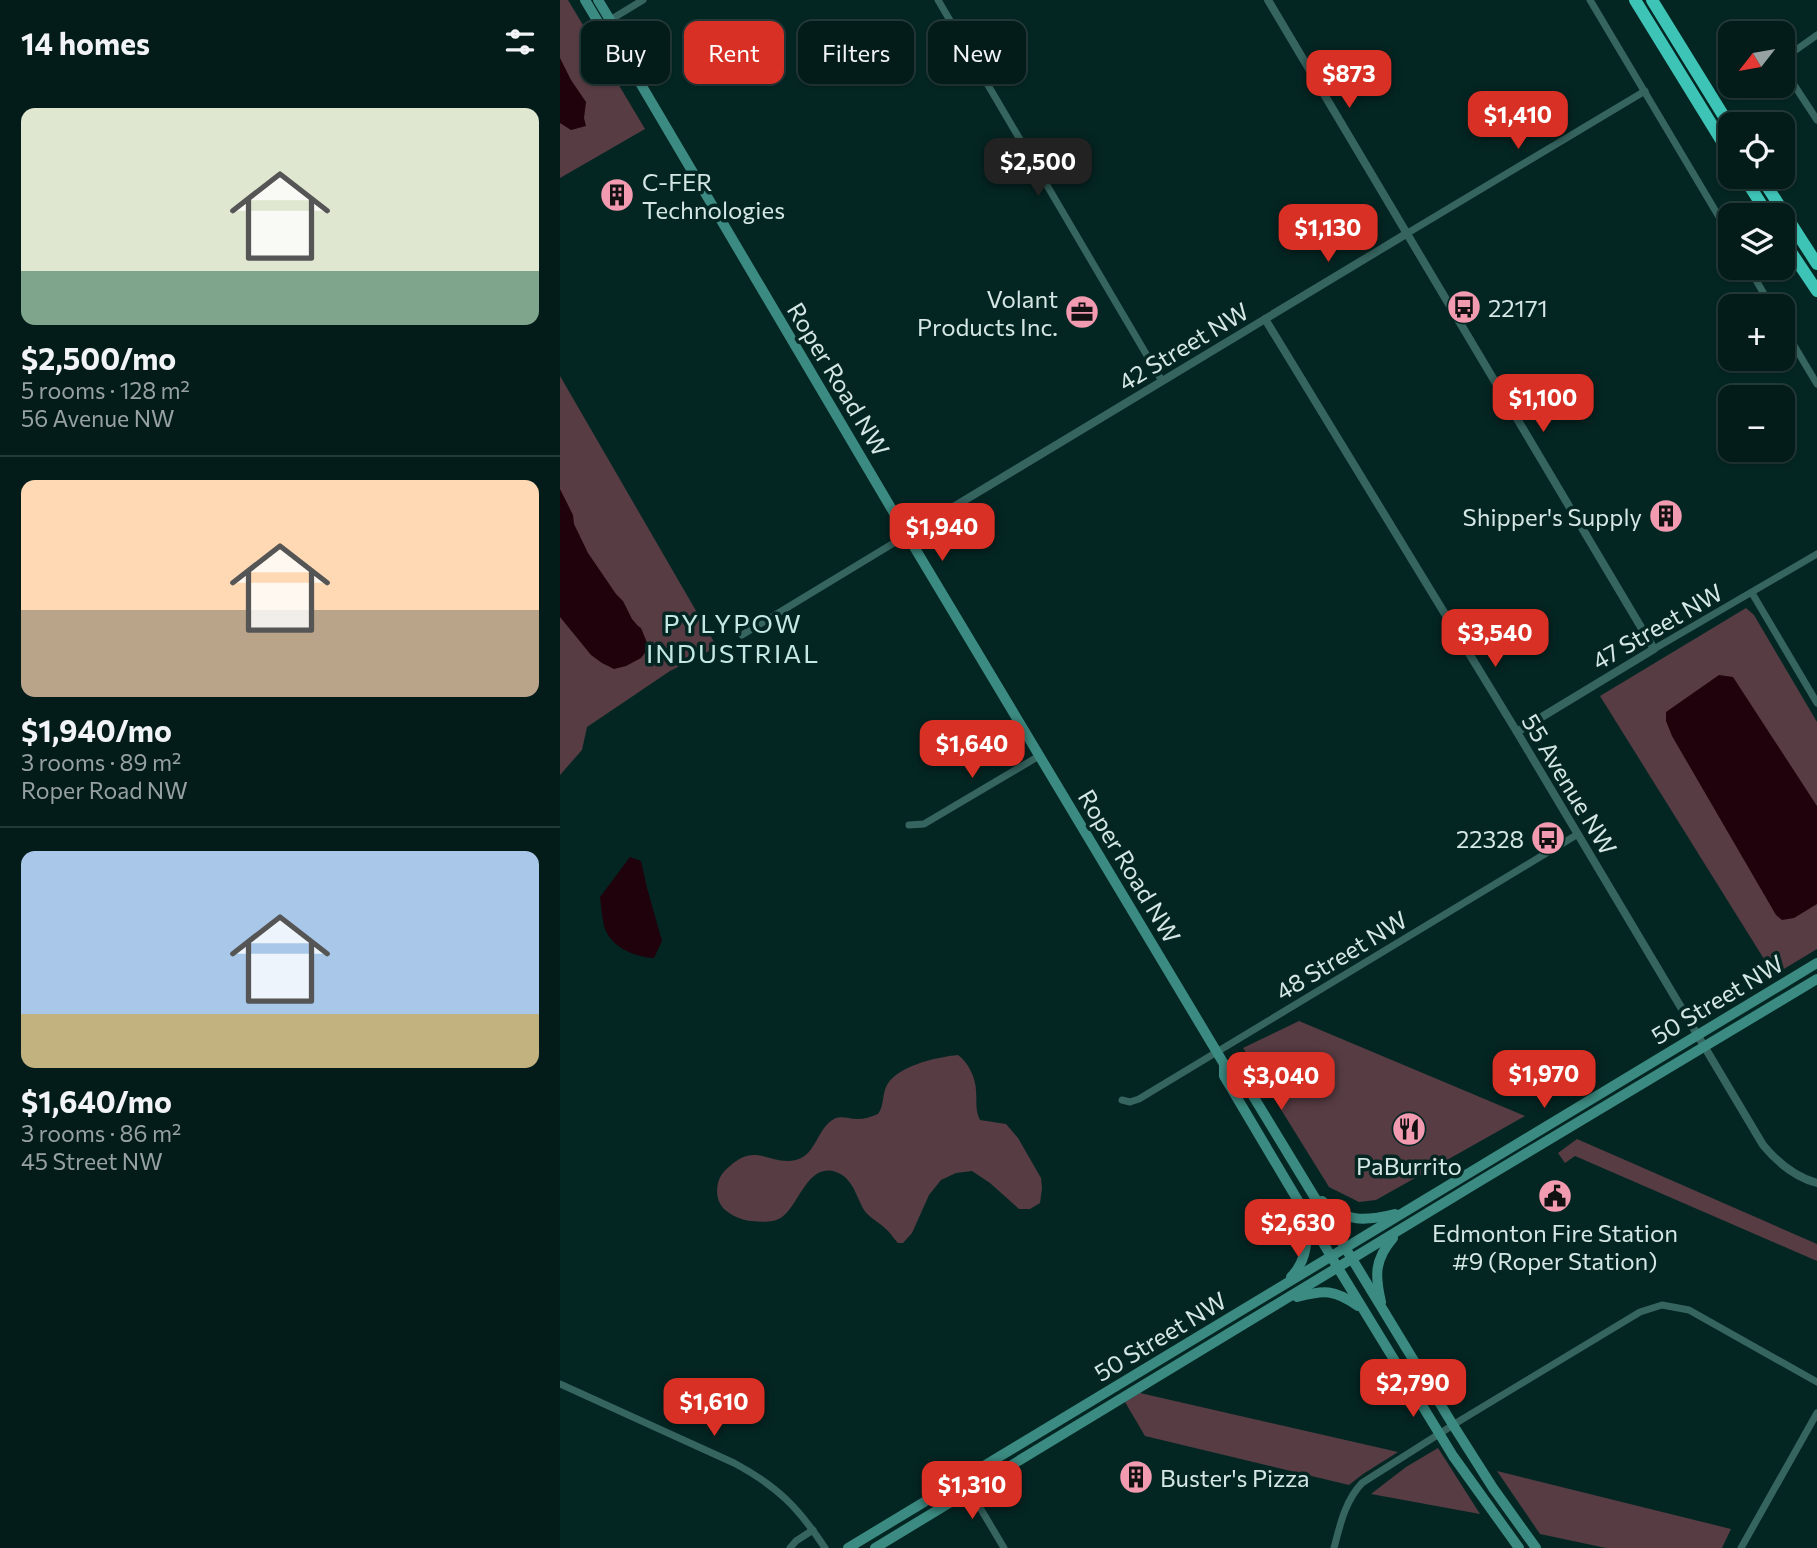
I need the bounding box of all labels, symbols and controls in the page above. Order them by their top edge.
chip: Buy [581,21,670,84]
chip: Rent [684,21,784,84]
chip: Filters [798,21,914,84]
chip: New [928,21,1026,84]
north arrow [1718,21,1796,98]
map controls [1718,21,1795,462]
icon: filters [501,23,539,61]
text: 14 homes [21,24,150,61]
pin: $873 [1308,50,1390,110]
text: $873 [1322,59,1376,87]
pin: $1,410 [1461,92,1575,151]
text: $1,410 [1484,100,1552,128]
button: locate [1718,112,1795,189]
pin: $2,500 [981,138,1095,198]
text: $2,500 [1000,147,1076,175]
icon: home [217,153,343,279]
place label: C-FER Technologies [642,167,785,224]
building icon: C-FER Technologies [598,176,636,214]
button: layers [1718,203,1795,280]
pin: $1,130 [1271,204,1385,264]
text: $1,130 [1295,213,1361,241]
place label: Volant Products Inc. [917,284,1058,341]
bus stop icon: 22171 [1445,288,1483,326]
office icon: Volant Products Inc. [1063,293,1101,331]
place label: 22171 [1488,293,1548,322]
button: + [1718,294,1795,371]
street label: 42 Street NW [1113,296,1253,396]
street label: Roper Road NW [782,297,896,461]
text: $2,500/mo [21,339,176,376]
pin: $1,100 [1486,374,1600,434]
text: 5 rooms · 128 m² [21,376,190,404]
text: $1,100 [1509,383,1577,411]
button: − [1718,385,1795,462]
text: 56 Avenue NW [21,404,174,432]
building icon: Shipper's Supply [1647,497,1685,535]
place label: Shipper's Supply [1463,502,1642,531]
pin: $1,940 [885,504,999,563]
text: $1,940 [906,512,978,540]
icon: home [217,525,343,651]
street label: 47 Street NW [1586,577,1728,675]
district label: PYLYPOW INDUSTRIAL [646,607,820,668]
pin: $3,540 [1438,610,1552,669]
text: $3,540 [1458,618,1532,646]
street label: 55 Avenue NW [1517,708,1623,860]
text: $1,940/mo [21,711,172,748]
pin: $1,640 [915,720,1029,780]
text: $1,640 [936,729,1008,757]
text: 3 rooms · 89 m² [21,748,181,776]
text: Roper Road NW [21,776,188,804]
street label: Roper Road NW [1073,784,1187,948]
bus stop icon: 22328 [1529,819,1567,857]
place label: 22328 [1456,824,1524,853]
icon: home [217,896,343,1022]
street label: 48 Street NW [1270,904,1412,1006]
street label: 50 Street NW [1646,948,1788,1050]
pin: $1,970 [1487,1050,1601,1110]
pin: $3,040 [1224,1052,1338,1112]
text: $1,970 [1509,1059,1579,1087]
text: $3,040 [1243,1061,1319,1089]
text: $1,640/mo [21,1082,172,1119]
restaurant icon: PaBurrito [1390,1110,1428,1148]
text: 3 rooms · 86 m² [21,1119,181,1147]
text: 45 Street NW [21,1147,163,1175]
place label: PaBurrito [1356,1151,1462,1180]
public building icon: Edmonton Fire Station #9 (Roper Station) [1536,1177,1574,1215]
pin: $2,630 [1241,1200,1355,1259]
text: $2,630 [1261,1208,1335,1236]
place label: Edmonton Fire Station #9 (Roper Station) [1432,1218,1678,1275]
street label: 50 Street NW [1089,1285,1231,1387]
pin: $2,790 [1356,1360,1470,1419]
text: $2,790 [1376,1368,1450,1396]
pin: $1,610 [657,1378,771,1438]
text: $1,610 [680,1387,748,1415]
building icon: Buster's Pizza [1117,1458,1155,1496]
pin: $1,310 [915,1462,1029,1521]
place label: Buster's Pizza [1160,1463,1310,1492]
text: $1,310 [938,1470,1006,1498]

